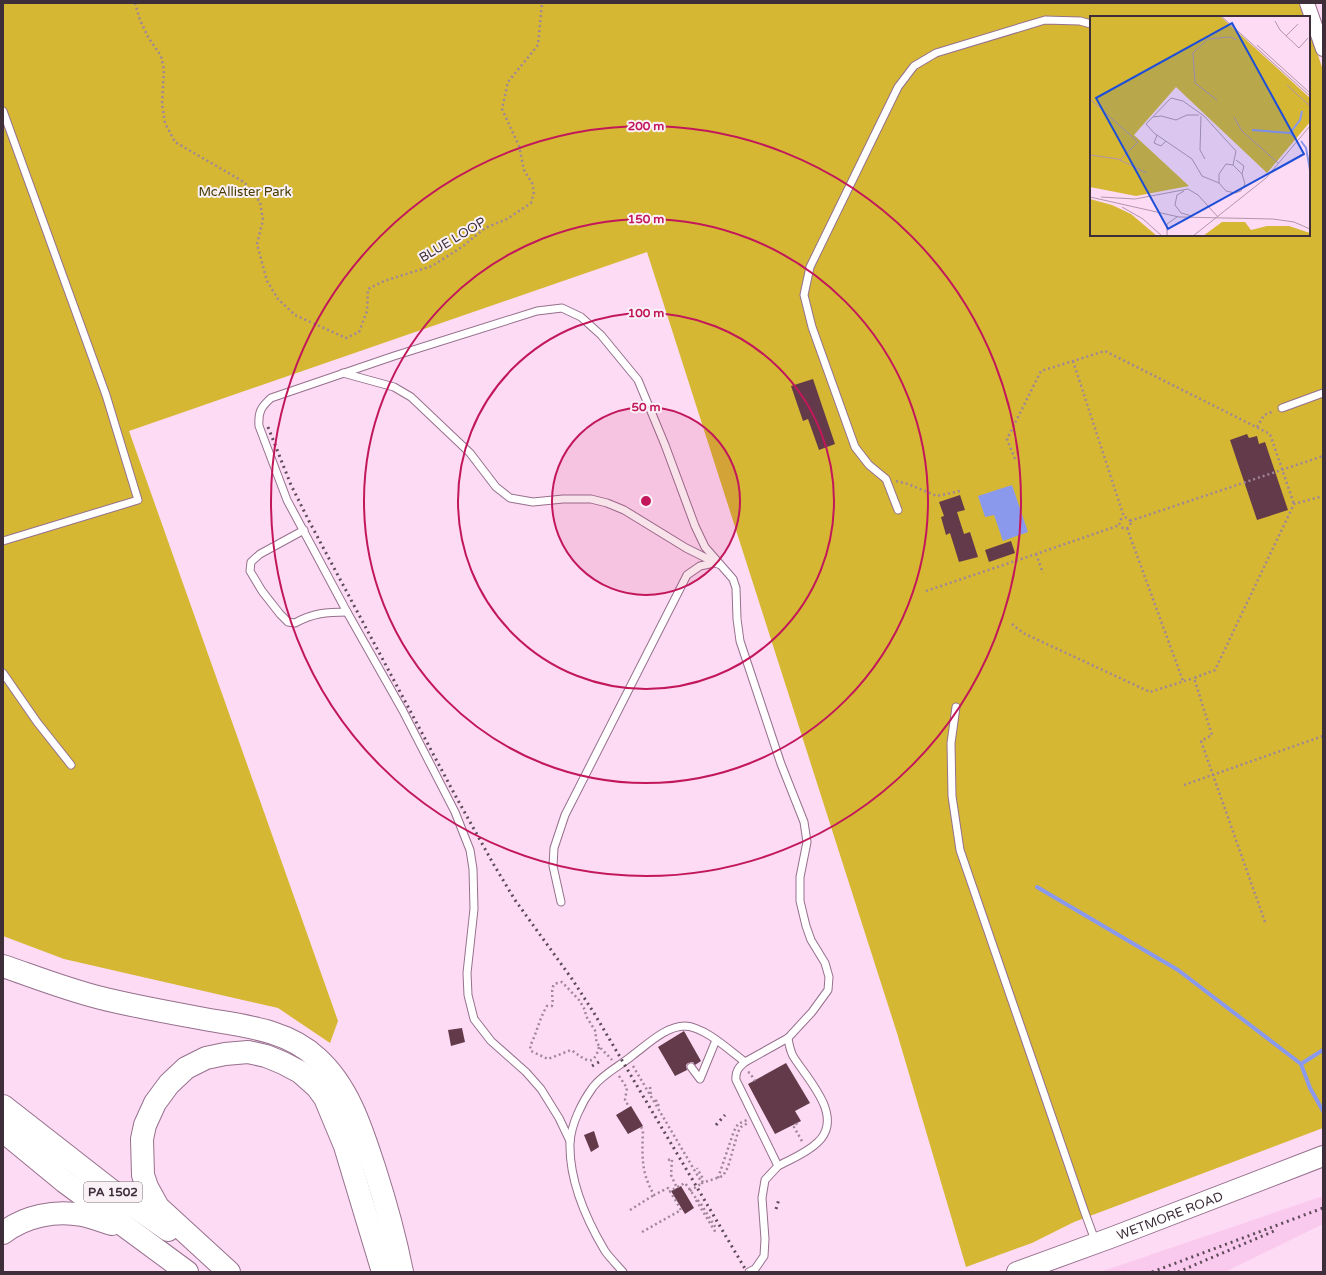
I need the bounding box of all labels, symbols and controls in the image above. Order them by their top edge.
inset map [1090,16,1310,236]
text: 200 m [628,119,664,133]
park label: McAllister Park [198,184,292,200]
text: 150 m [628,212,664,226]
street label: BLUE LOOP [416,214,489,266]
text: 100 m [628,306,664,320]
text: 50 m [631,400,661,414]
centre of rings [639,494,653,508]
road number: PA 1502 [84,1182,142,1202]
street label: WETMORE ROAD [1115,1188,1226,1244]

